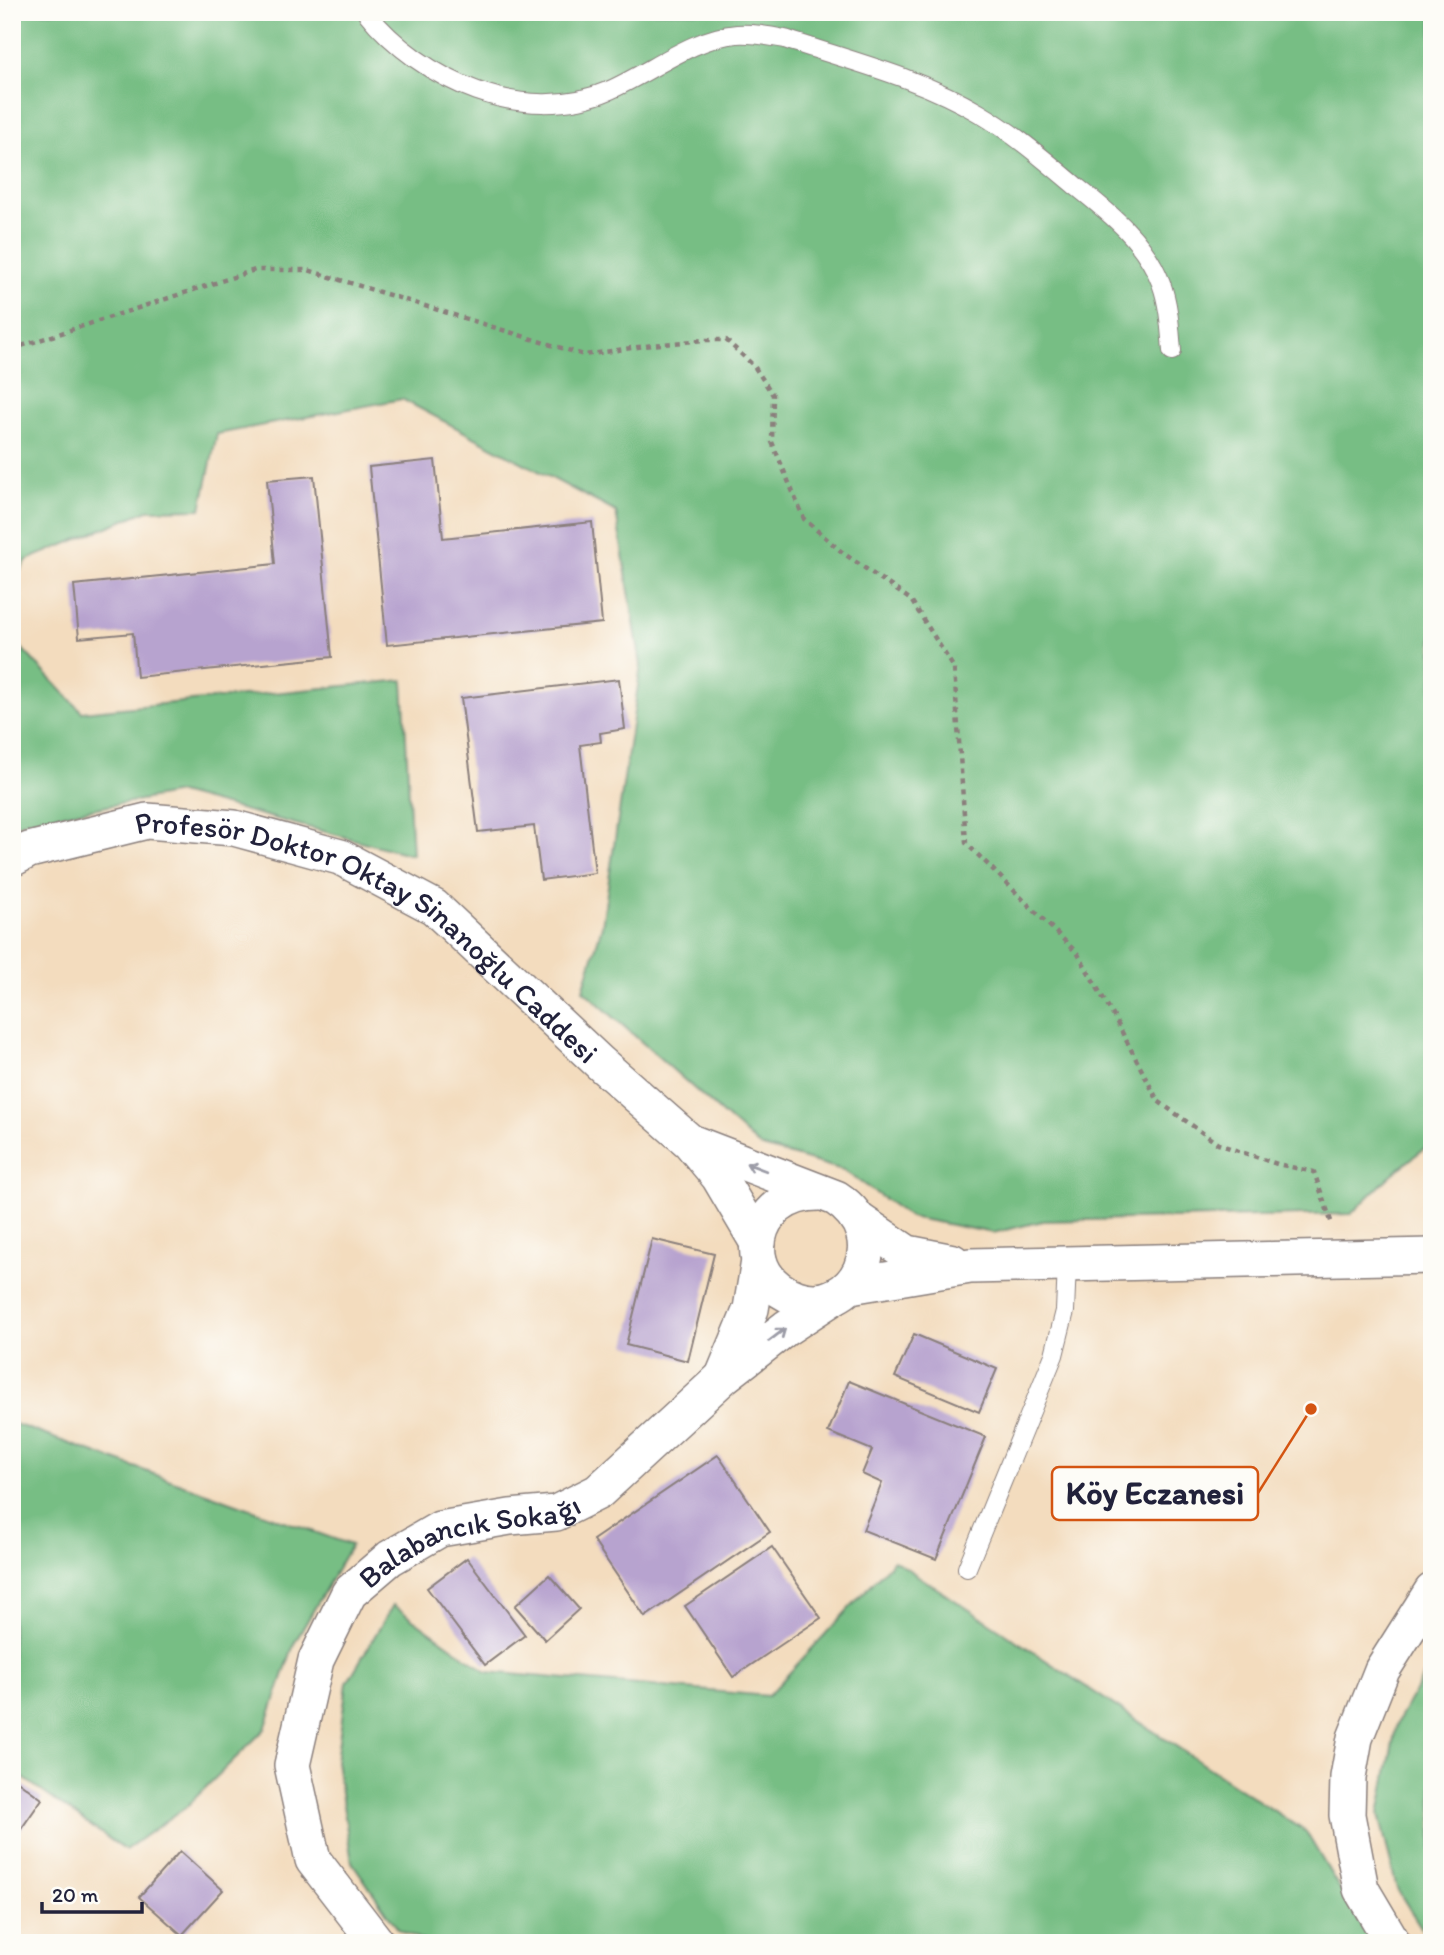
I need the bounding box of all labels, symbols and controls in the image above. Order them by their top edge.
street label: Profesör Doktor Oktay Sinanoğlu Caddesi [130,802,607,1071]
one-way arrow [746,1159,767,1172]
one-way arrow [767,1328,785,1343]
callout: Köy Eczanesi [1052,1467,1258,1520]
text: Köy Eczanesi [1066,1474,1244,1512]
street label: Balabancık Sokağı [350,1485,586,1596]
scale bar [42,1871,142,1915]
text: 20 m [52,1882,99,1907]

